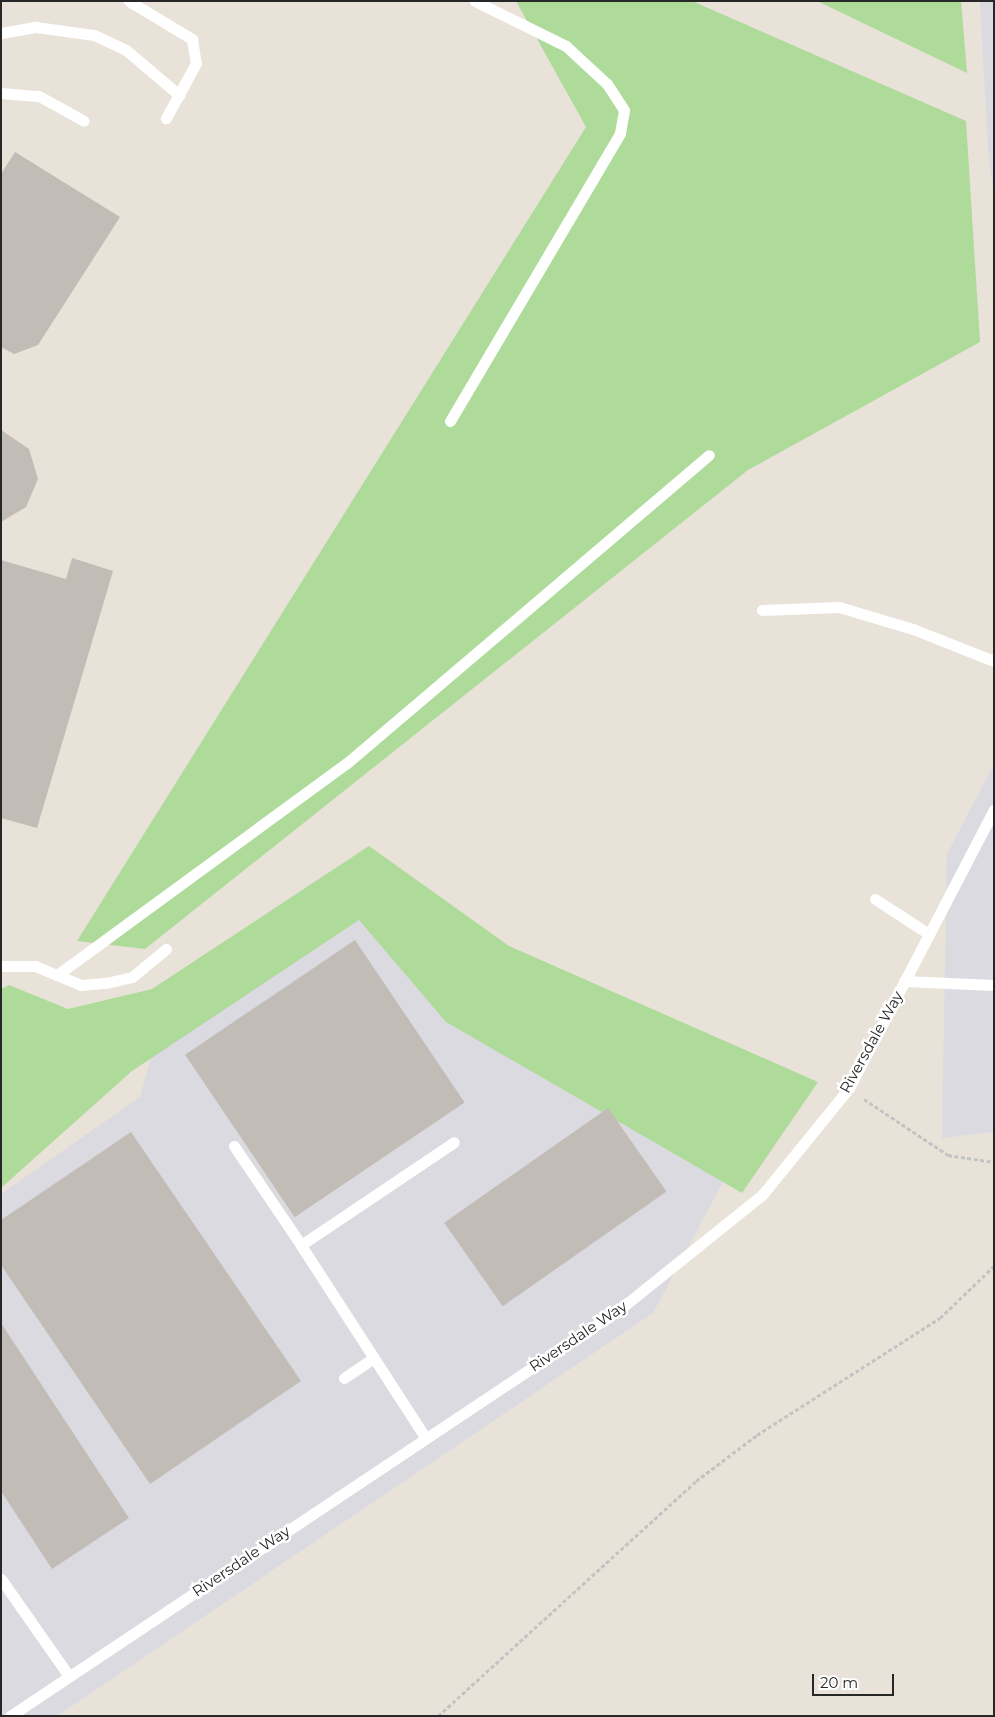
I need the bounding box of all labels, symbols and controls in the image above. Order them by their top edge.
street label: Riversdale Way [836,988,906,1096]
street label: Riversdale Way [526,1297,630,1375]
street label: Riversdale Way [189,1522,293,1600]
scale bar [815,1664,898,1696]
text: 20 m [820,1673,858,1692]

